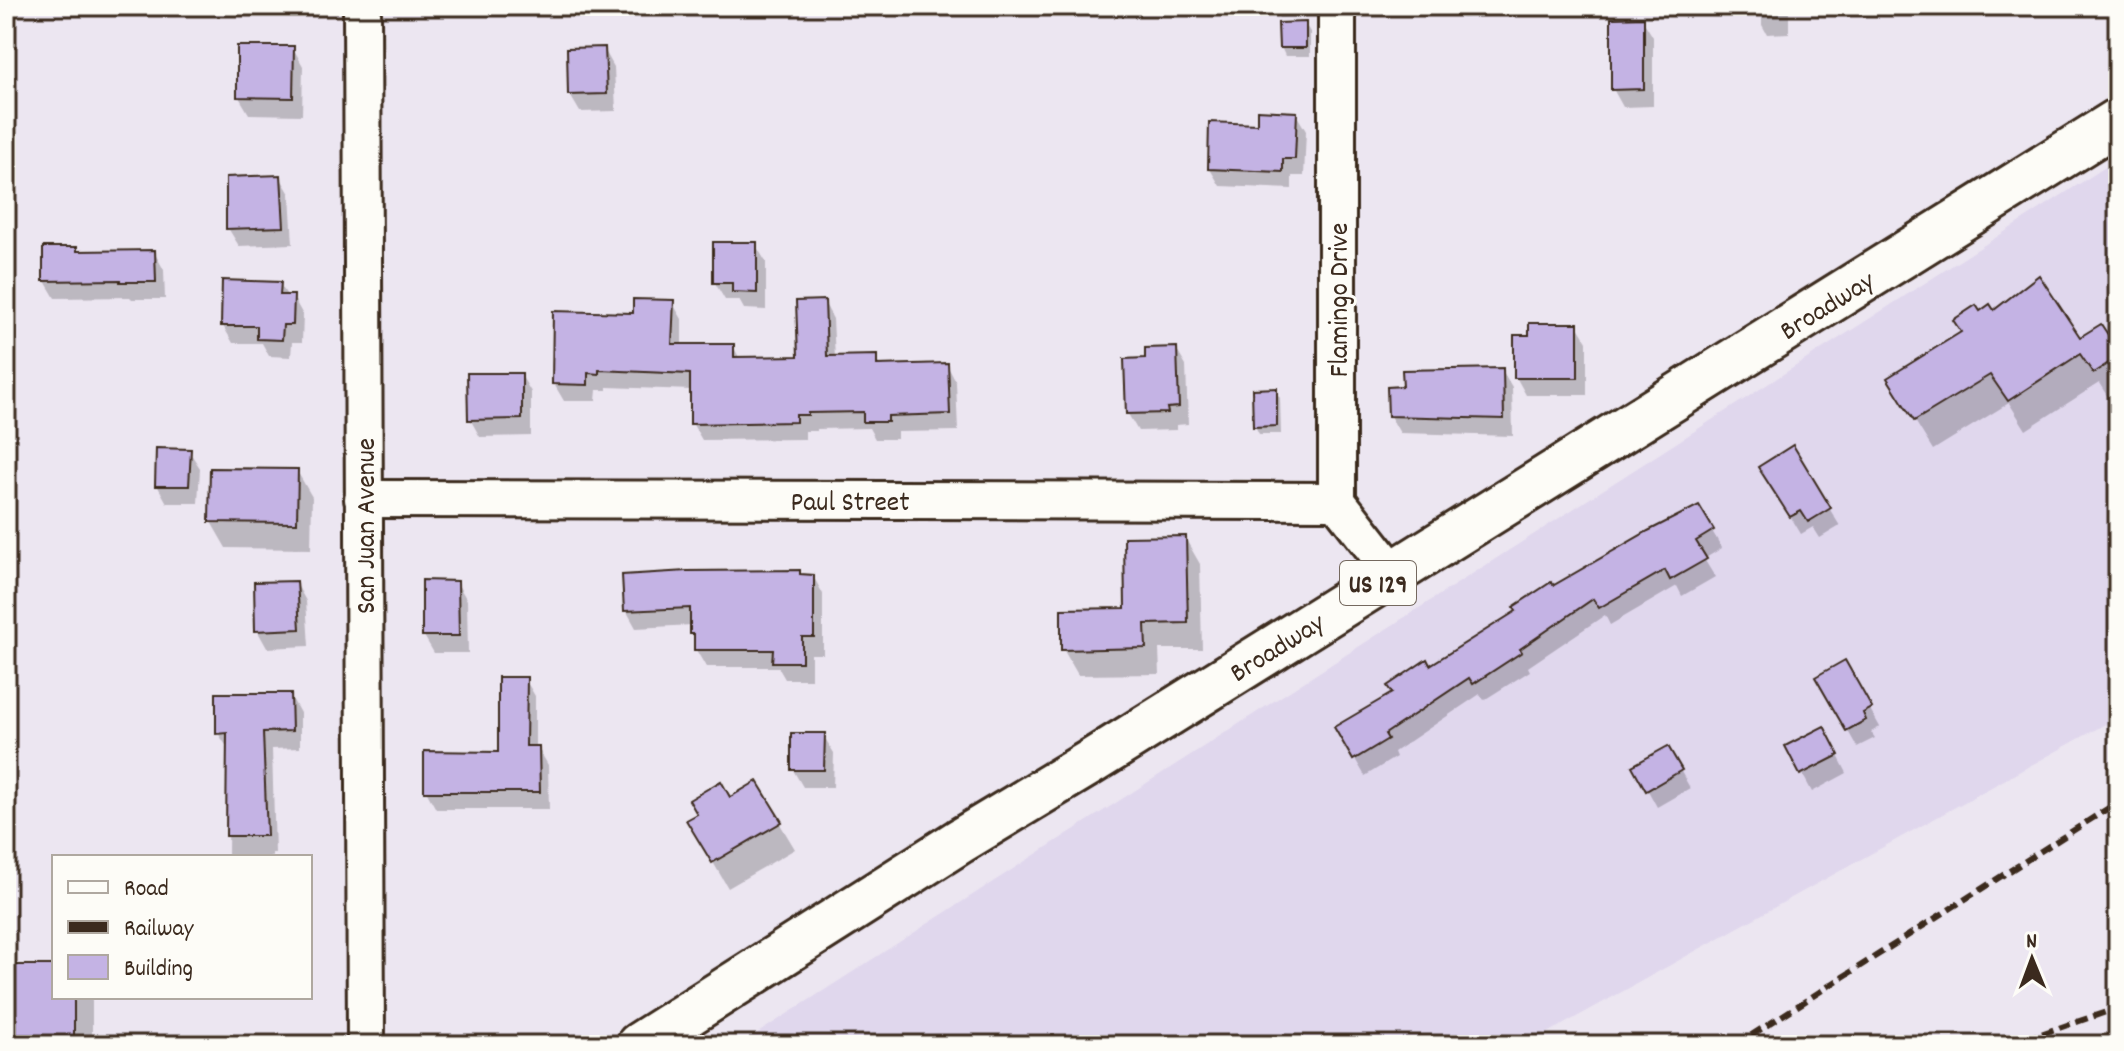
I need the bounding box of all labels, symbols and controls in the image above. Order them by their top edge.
street label: Flamingo Drive [1322,223,1362,377]
street label: Broadway [1774,263,1884,353]
street label: San Juan Avenue [349,438,389,614]
street label: Paul Street [790,485,910,525]
road number: US 129 [1340,561,1416,605]
street label: Broadway [1224,605,1334,695]
legend [52,855,312,999]
text: Road [124,873,169,907]
text: Railway [124,913,195,947]
north arrow [1992,919,2072,999]
text: N [2026,927,2038,958]
text: Building [124,953,193,987]

